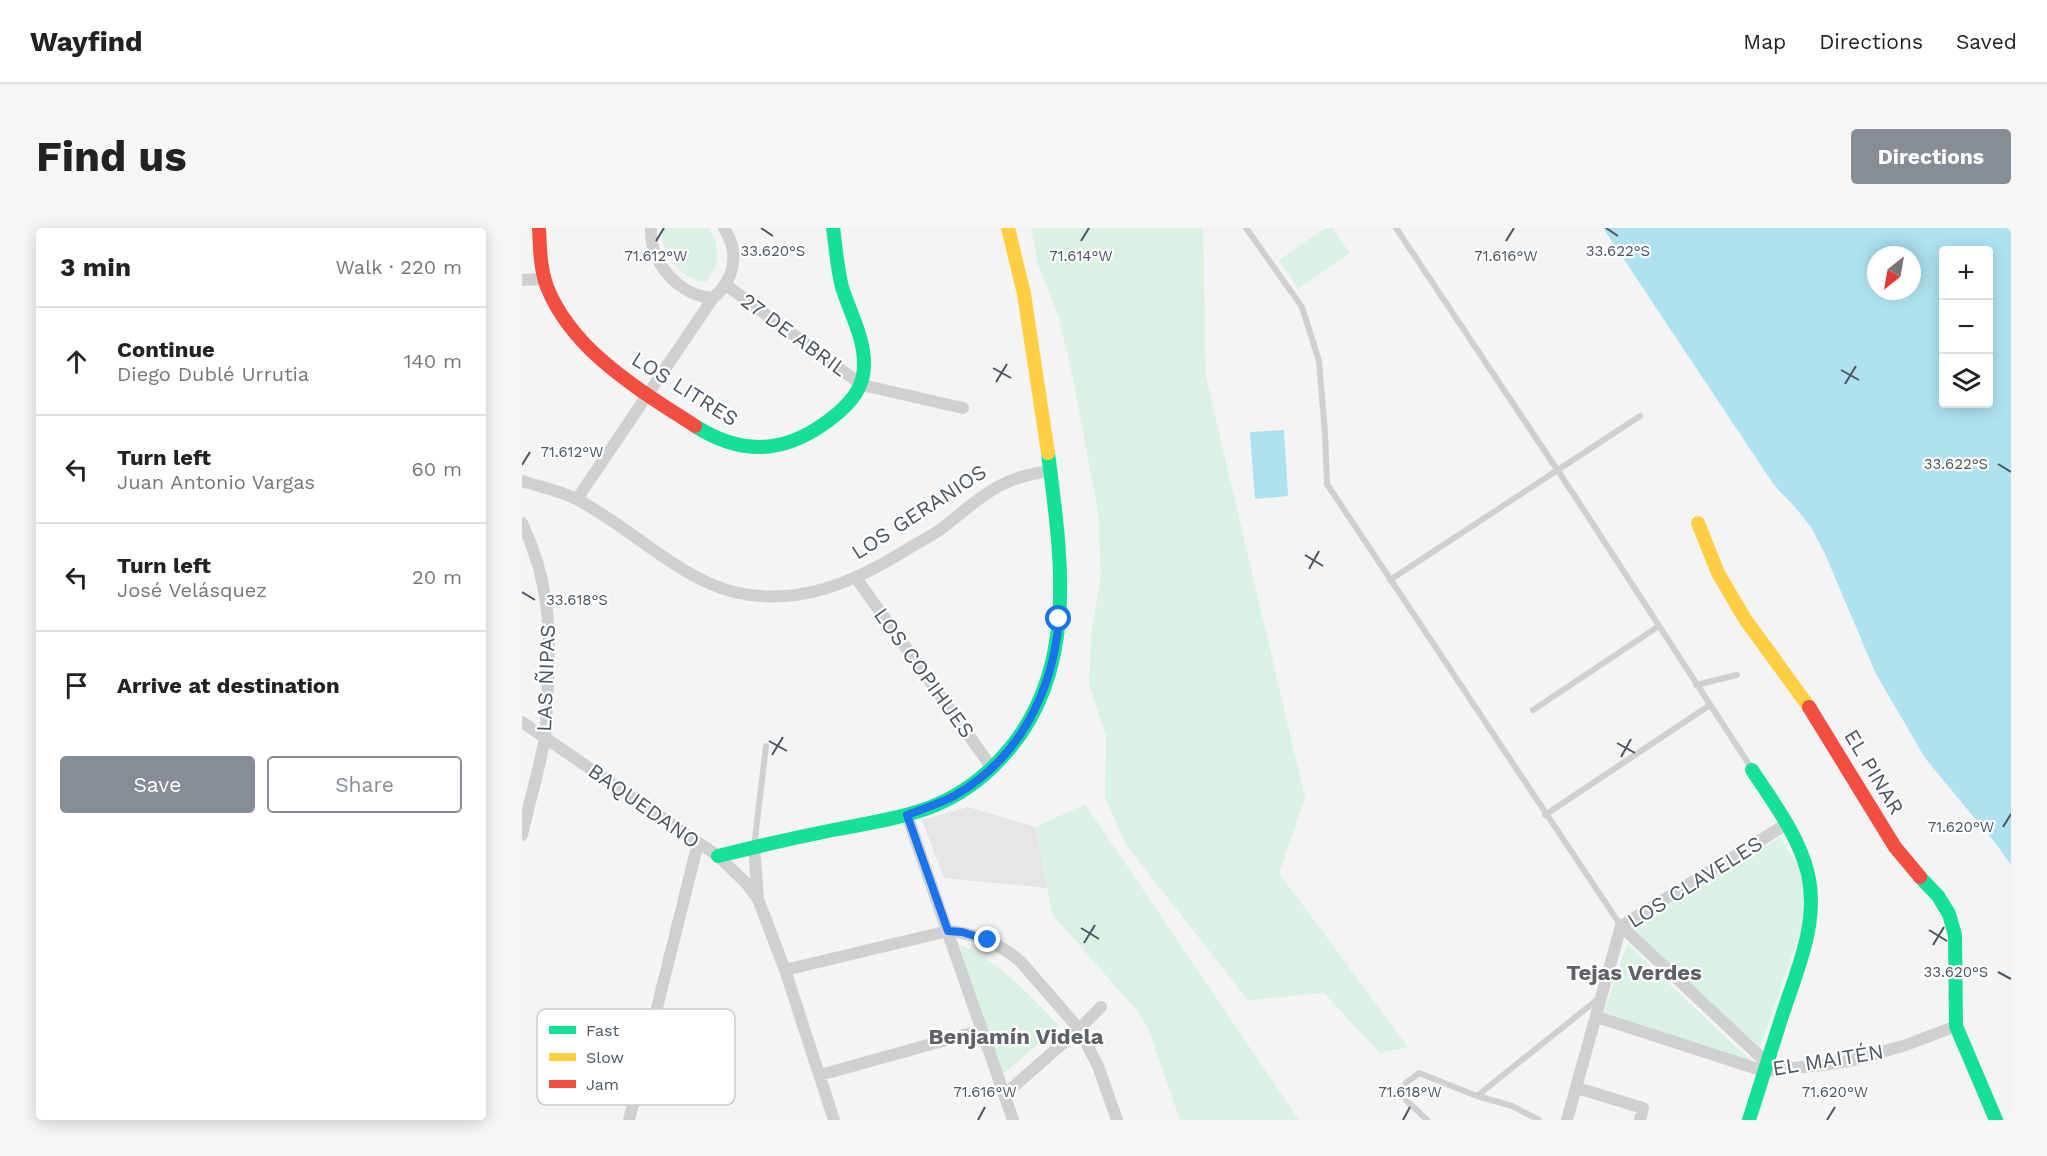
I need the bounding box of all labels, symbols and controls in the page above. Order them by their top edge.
text: Wayfind [30,25,143,58]
text: Map [1743,29,1786,54]
text: Directions [1819,29,1923,54]
text: Saved [1956,29,2017,54]
button: Directions [1851,129,2011,184]
text: Find us [36,132,187,181]
text: 33.620°S [741,242,805,260]
text: 33.622°S [1586,242,1650,260]
north arrow [1867,246,1921,300]
map controls [1939,246,1993,408]
button: + [1939,246,1993,300]
text: 71.612°W [624,247,688,265]
text: 71.614°W [1049,247,1113,265]
text: 71.616°W [1474,247,1538,265]
text: 3 min [60,252,131,282]
text: Walk · 220 m [335,255,462,279]
street label: 27 DE ABRIL [736,288,852,382]
button: − [1939,300,1993,354]
text: Continue [117,337,215,362]
icon: ahead [60,345,93,378]
street label: LOS LITRES [627,346,743,431]
text: 140 m [404,349,462,373]
button: layers [1939,354,1993,408]
text: Diego Dublé Urrutia [117,362,309,386]
text: 71.612°W [540,443,604,461]
text: Turn left [117,445,211,470]
icon: left [60,453,93,486]
text: 33.622°S [1924,455,1988,473]
text: 60 m [412,457,462,481]
street label: LOS GERANIOS [847,459,991,564]
text: Juan Antonio Vargas [117,470,315,494]
text: Turn left [117,553,211,578]
icon: left [60,561,93,594]
text: 20 m [412,565,462,589]
text: José Velásquez [117,578,267,602]
text: 33.618°S [546,591,608,609]
street label: LOS COPIHUES [869,603,980,743]
route start [1045,605,1071,631]
street label: LAS ÑIPAS [531,624,560,732]
icon: arrive [60,669,93,702]
text: Arrive at destination [117,673,340,698]
street label: EL PINAR [1839,725,1910,819]
button: Save [60,756,255,813]
button: Share [267,756,462,813]
street label: BAQUEDANO [584,758,705,853]
text: 71.620°W [1928,818,1994,836]
street label: LOS CLAVELES [1623,830,1767,933]
route end [974,926,1000,952]
district label: Tejas Verdes [1566,960,1702,985]
text: 33.620°S [1924,963,1988,981]
legend [537,1009,735,1105]
text: Fast [586,1021,619,1040]
district label: Benjamín Videla [928,1024,1104,1049]
street label: EL MAITÉN [1771,1038,1885,1081]
text: Slow [586,1048,624,1067]
text: Jam [586,1075,619,1094]
text: 71.616°W [953,1083,1017,1101]
text: 71.618°W [1378,1083,1442,1101]
text: 71.620°W [1802,1083,1868,1101]

